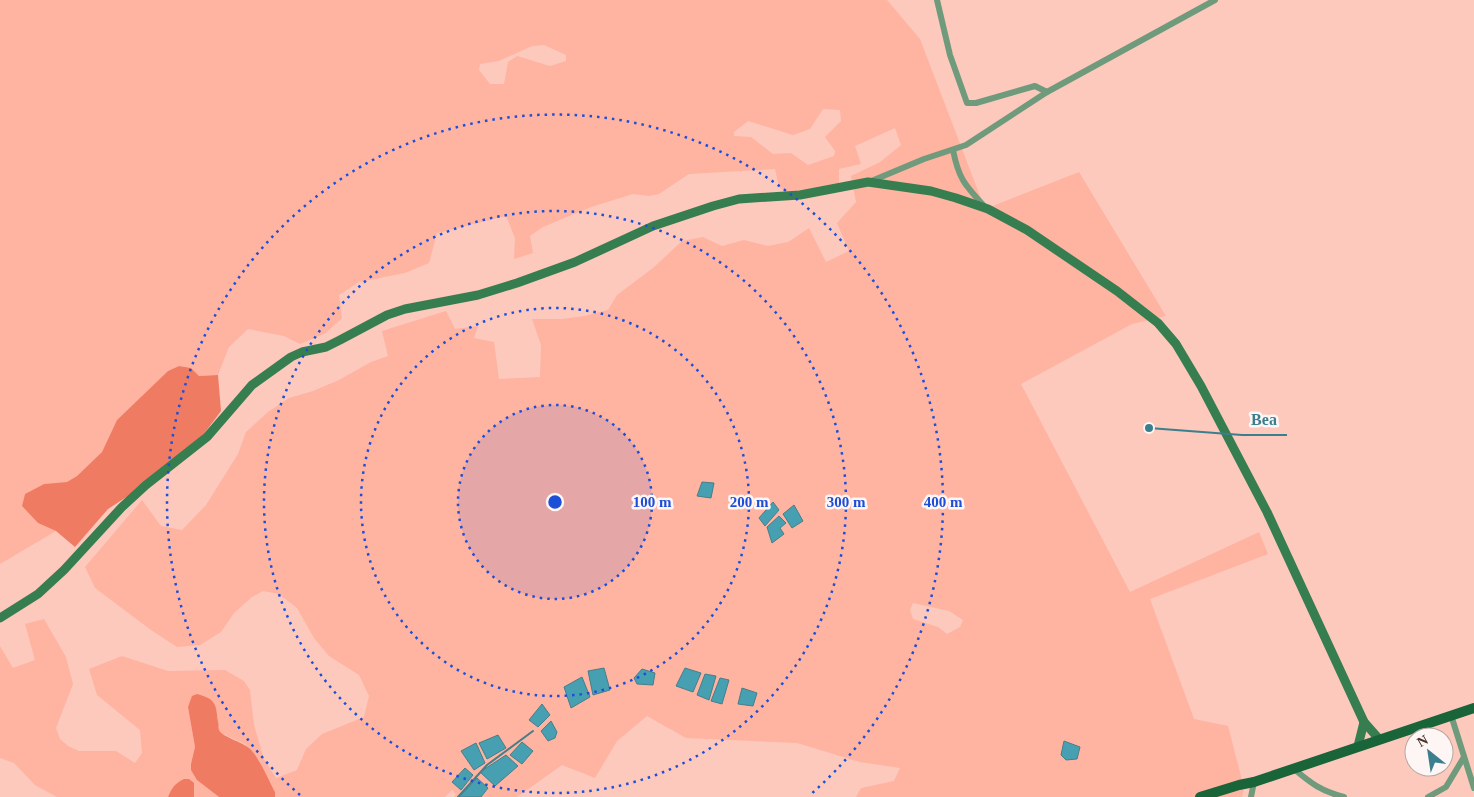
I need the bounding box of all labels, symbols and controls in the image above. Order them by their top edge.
callout: Bea [1242,404,1287,435]
text: Bea [1251,411,1277,428]
centre of rings [546,493,564,511]
text: 100 m [633,494,672,510]
text: 200 m [730,494,769,510]
text: 300 m [827,494,866,510]
text: 400 m [924,494,963,510]
north arrow [1404,727,1454,777]
text: N [1415,732,1431,750]

